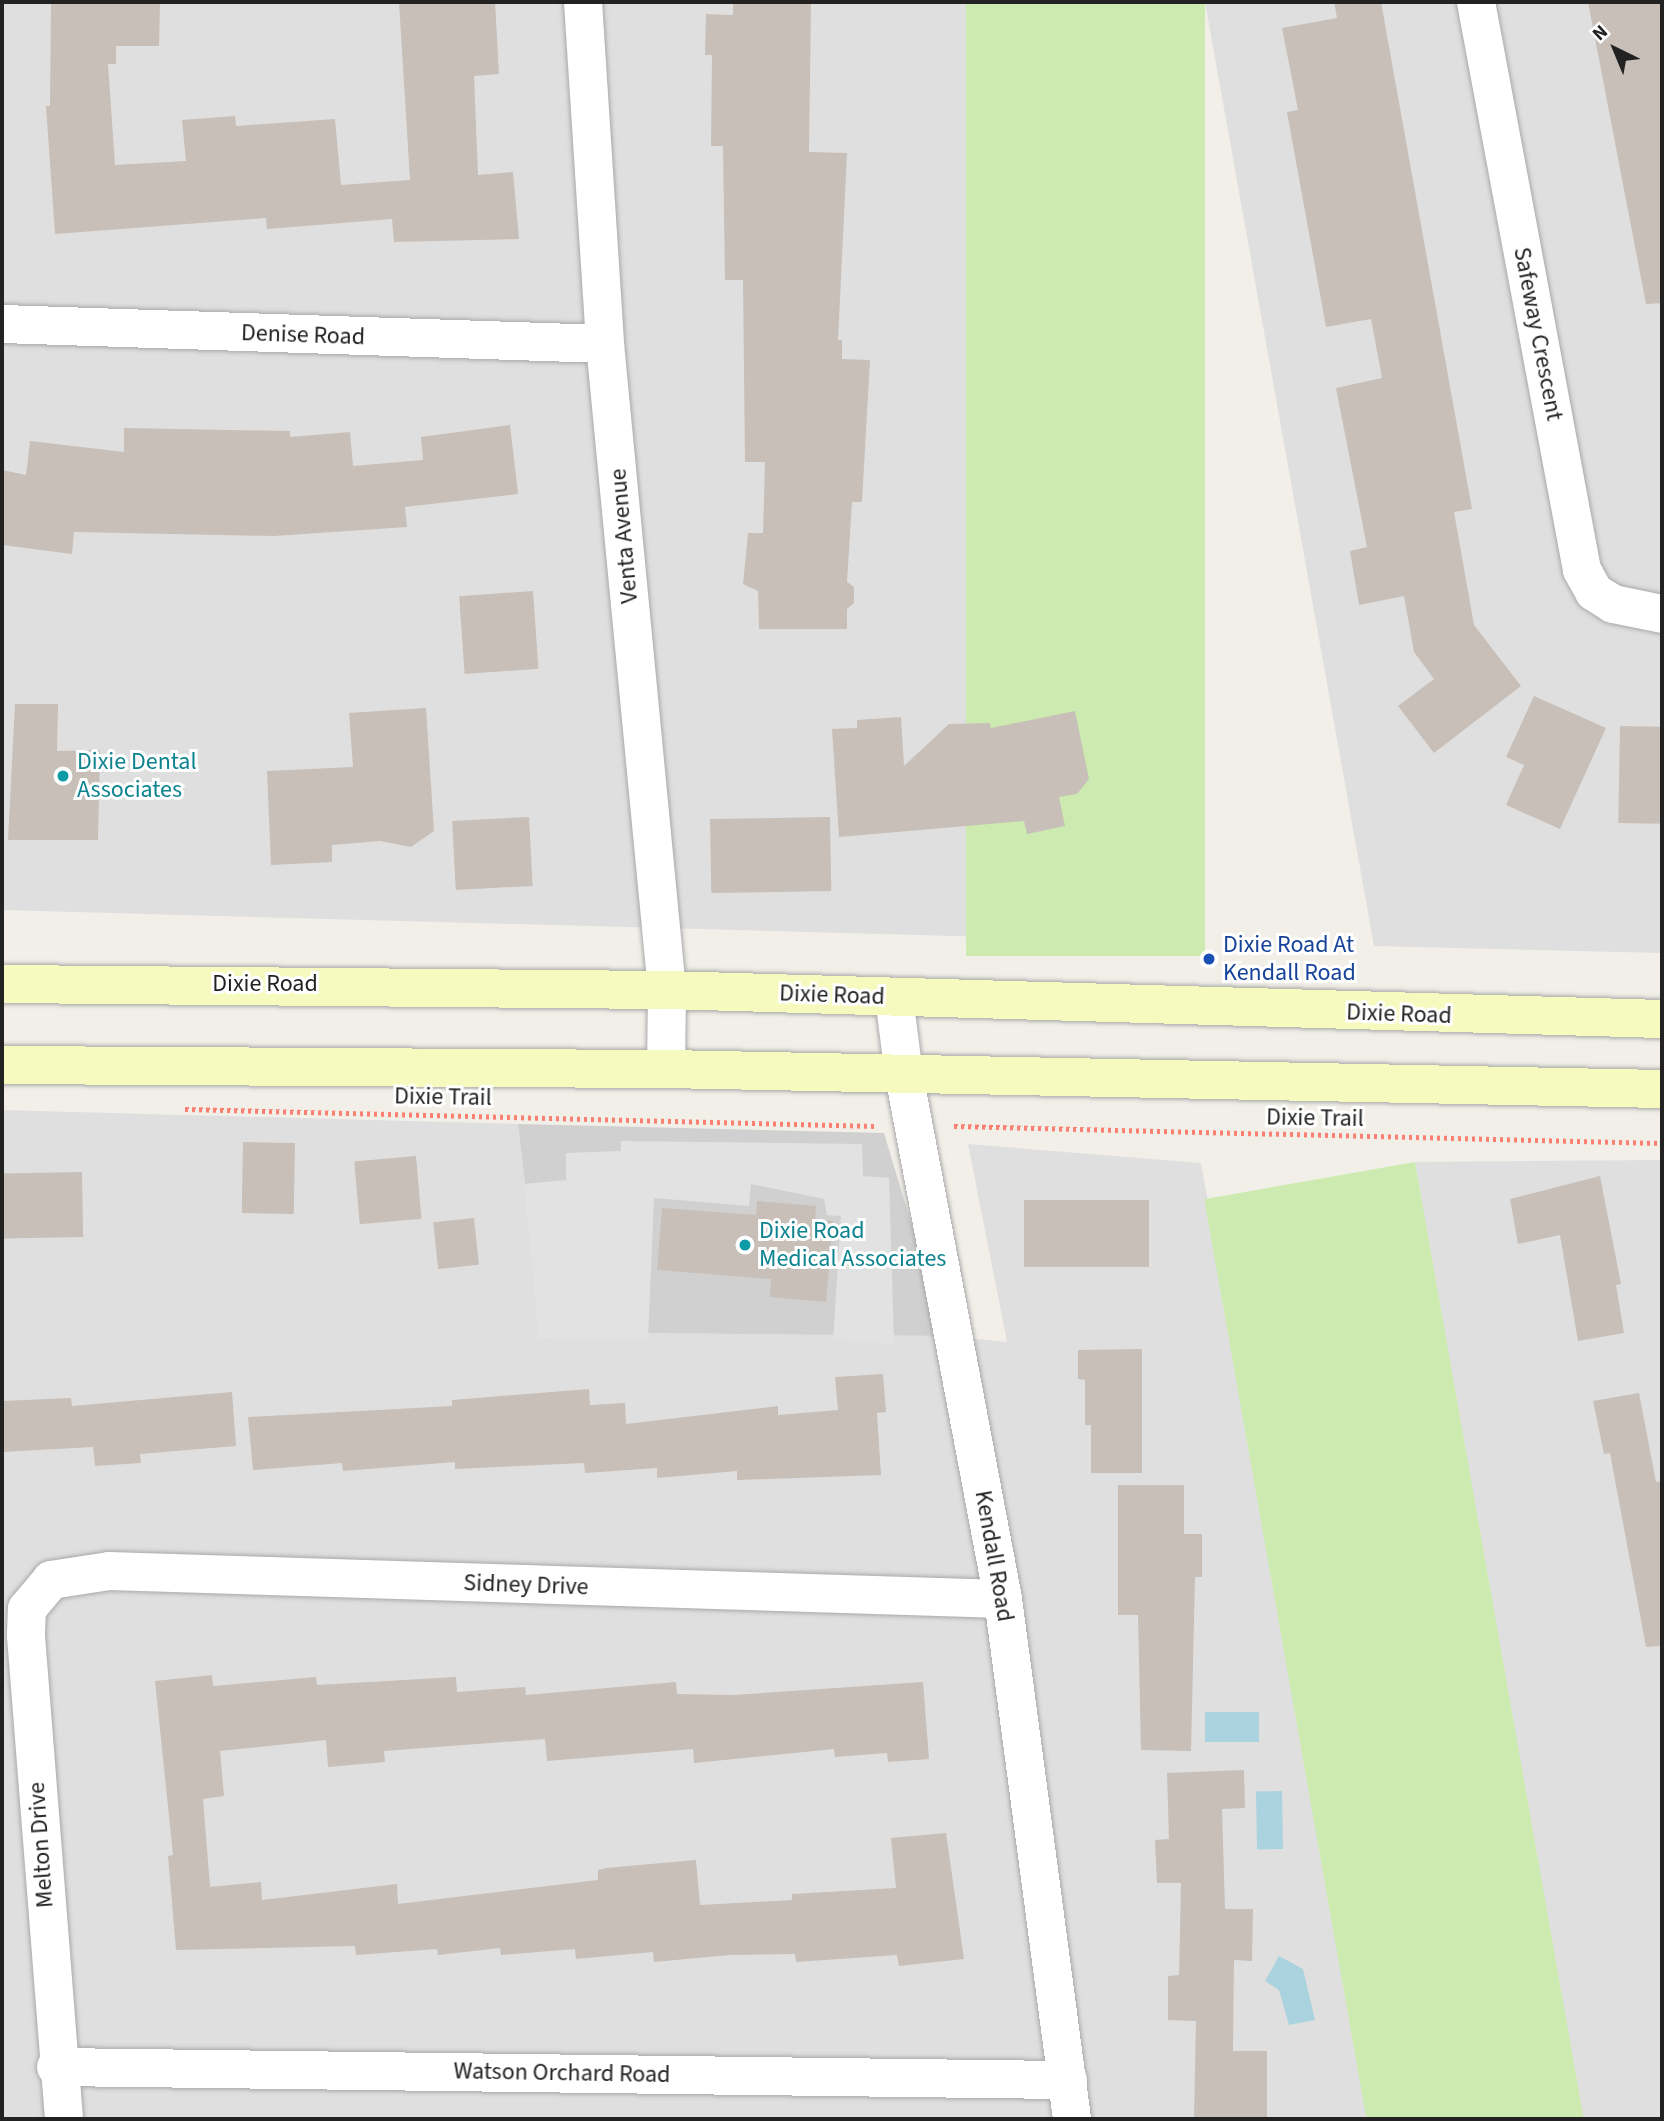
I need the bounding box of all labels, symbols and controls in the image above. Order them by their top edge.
north arrow [1580,14,1650,84]
text: N [1587,19,1614,47]
street label: Safeway Crescent [1507,245,1569,423]
street label: Denise Road [241,318,365,352]
street label: Venta Avenue [604,467,644,605]
place label: Dixie Dental Associates [77,748,197,804]
marker: Dixie Dental Associates [55,768,71,784]
place label: Dixie Road At Kendall Road [1223,931,1356,987]
marker: Dixie Road At Kendall Road [1201,951,1217,967]
street label: Dixie Road [212,970,318,998]
street label: Dixie Road [779,979,885,1011]
street label: Dixie Road [1346,998,1452,1030]
street label: Dixie Trail [394,1082,492,1112]
street label: Dixie Trail [1266,1103,1364,1133]
place label: Dixie Road Medical Associates [759,1217,946,1273]
marker: Dixie Road Medical Associates [737,1237,753,1253]
street label: Kendall Road [968,1488,1020,1624]
street label: Sidney Drive [463,1568,589,1602]
street label: Melton Drive [22,1781,60,1909]
street label: Watson Orchard Road [453,2057,671,2089]

